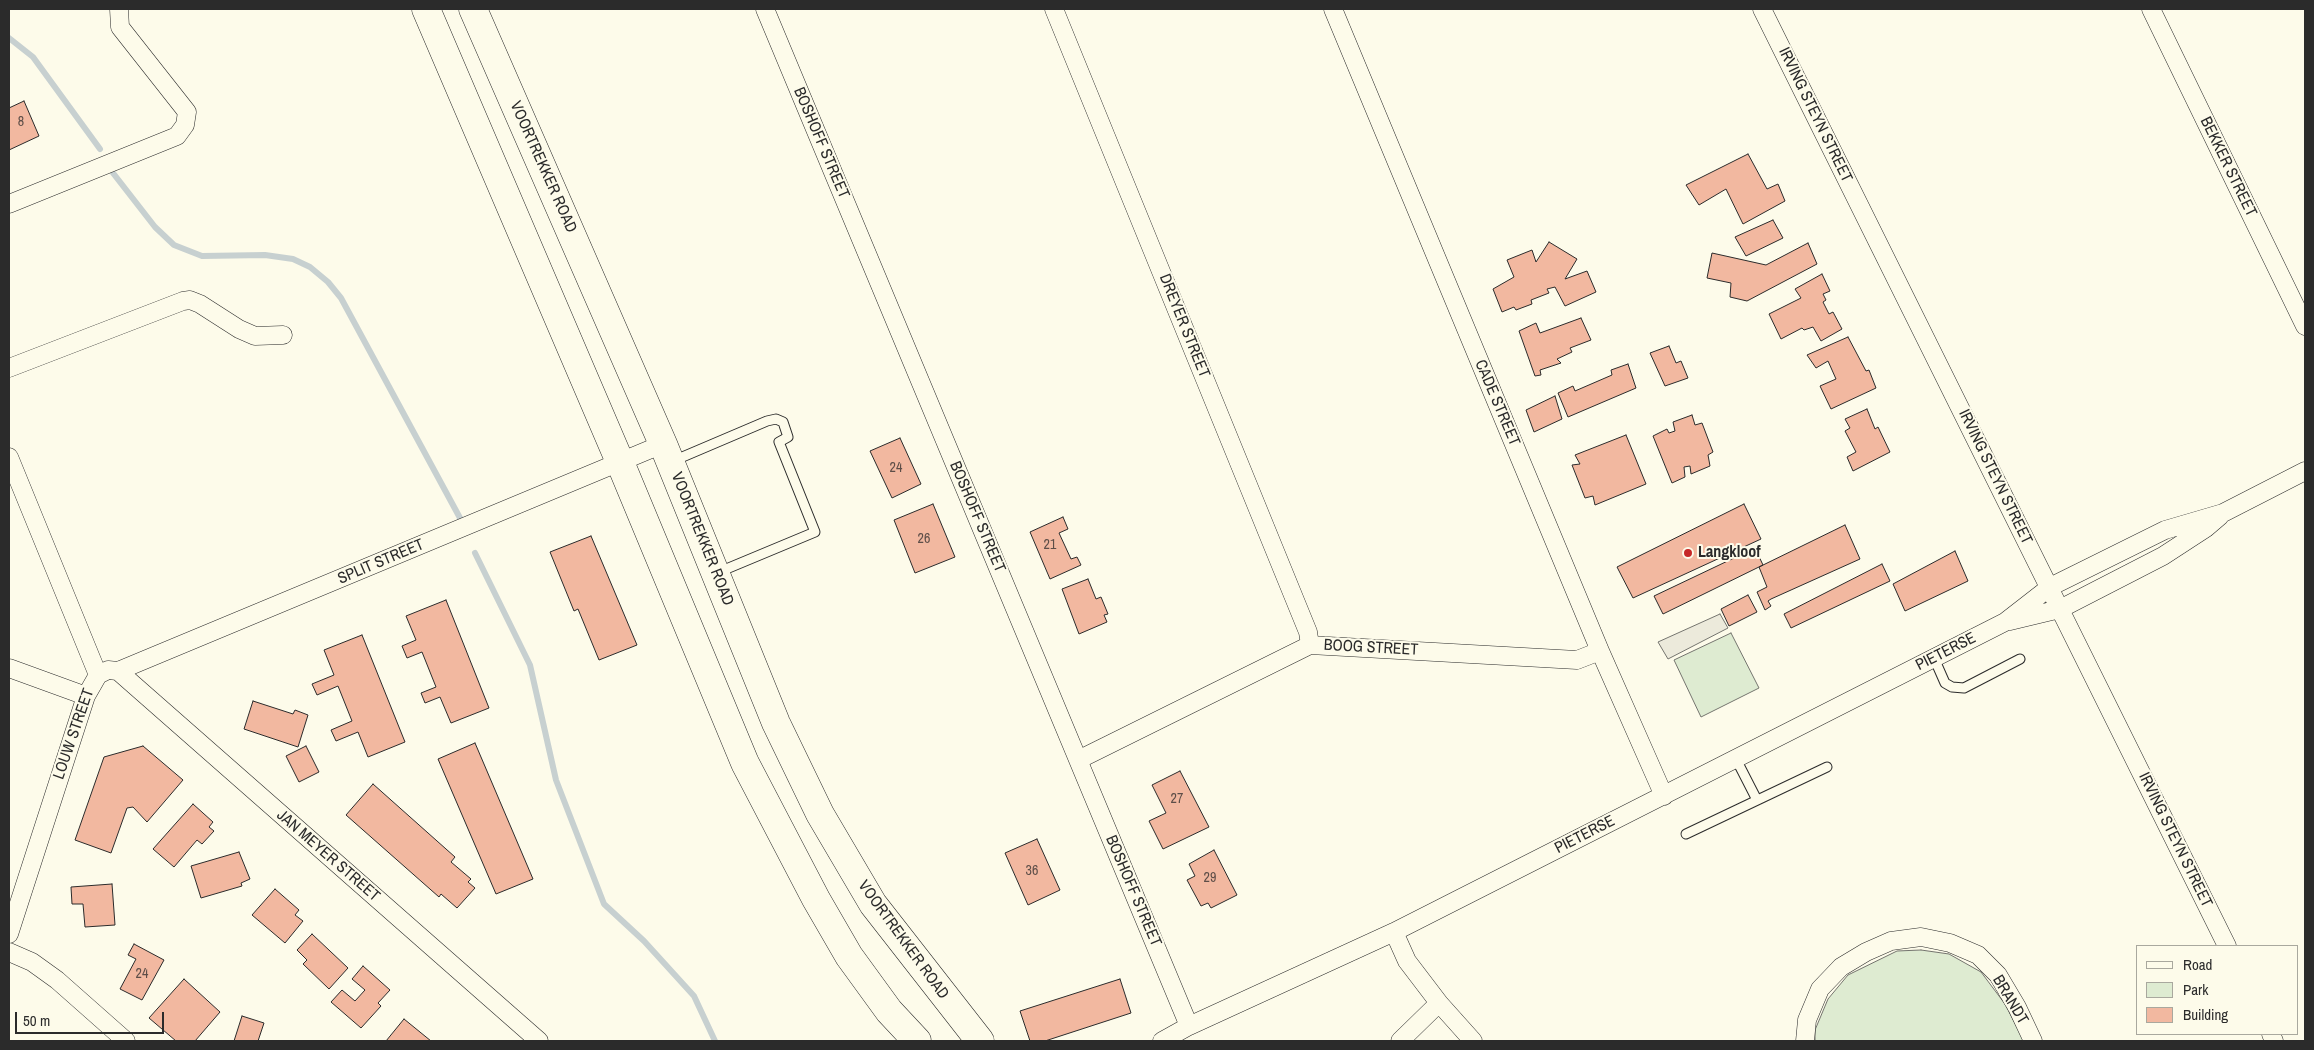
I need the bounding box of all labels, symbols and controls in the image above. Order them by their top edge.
street label: IRVING STEYN STREET [1774,44,1856,186]
street label: BOSHOFF STREET [789,85,853,201]
street label: VOORTREKKER ROAD [505,98,581,236]
house number: 8 [18,114,24,130]
street label: BEKKER STREET [2196,114,2260,220]
street label: DREYER STREET [1154,271,1214,381]
street label: CADE STREET [1470,357,1524,449]
street label: IRVING STEYN STREET [1954,406,2036,548]
street label: BOSHOFF STREET [945,459,1009,575]
house number: 24 [890,460,902,476]
street label: VOORTREKKER ROAD [667,470,737,608]
house number: 26 [918,531,930,547]
street label: SPLIT STREET [335,535,427,589]
house number: 21 [1044,537,1056,553]
place label: Langkloof [1698,543,1761,563]
marker: Langkloof [1682,547,1694,559]
street label: PIETERSE [1913,629,1979,675]
street label: BOOG STREET [1323,636,1419,660]
street label: LOUW STREET [49,686,99,782]
street label: IRVING STEYN STREET [2134,769,2216,911]
house number: 27 [1171,791,1183,807]
street label: JAN MEYER STREET [272,806,384,906]
street label: PIETERSE [1552,812,1618,858]
street label: BOSHOFF STREET [1101,833,1165,949]
house number: 36 [1026,863,1038,879]
house number: 29 [1204,870,1216,886]
street label: VOORTREKKER ROAD [854,877,952,1003]
legend [2136,945,2299,1035]
text: Road [2183,954,2212,975]
house number: 24 [136,966,148,982]
street label: BRANDT [1988,972,2032,1028]
text: Park [2183,979,2208,1000]
scale bar [18,1002,166,1034]
text: Building [2183,1004,2228,1025]
text: 50 m [23,1010,50,1031]

